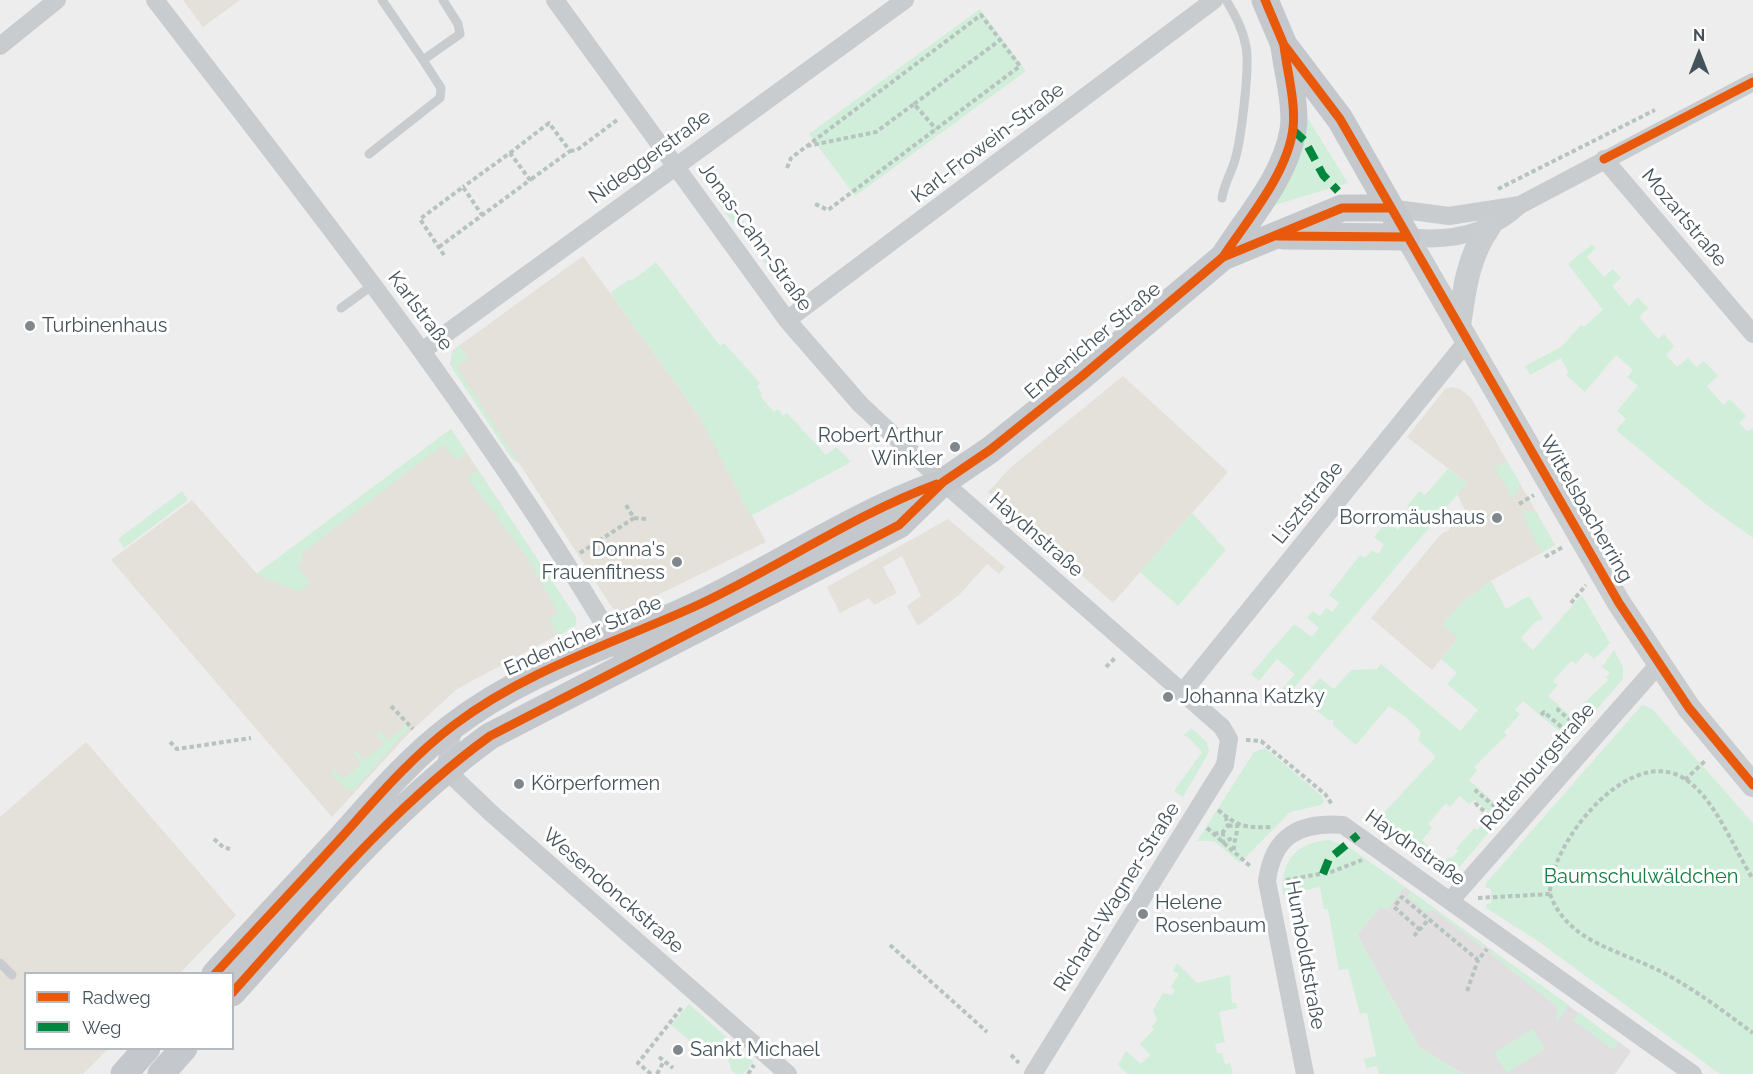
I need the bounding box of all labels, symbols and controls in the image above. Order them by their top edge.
north arrow [1669,24,1729,84]
text: N [1693,26,1705,45]
street label: Karl-Frowein-Straße [907,78,1069,208]
street label: Nideggerstraße [585,105,715,209]
street label: Jonas-Cahn-Straße [693,158,817,316]
street label: Mozartstraße [1636,164,1732,272]
street label: Karlstraße [382,267,458,355]
street label: Endenicher Straße [1020,277,1166,405]
place label: Turbinenhaus [42,314,167,338]
marker: Turbinenhaus [23,319,37,333]
place label: Robert Arthur Winkler [818,424,943,471]
street label: Wittelsbacherring [1534,431,1638,587]
marker: Robert Arthur Winkler [948,440,962,454]
street label: Lisztstraße [1267,457,1349,549]
street label: Haydnstraße [984,488,1088,582]
place label: Borromäushaus [1339,506,1485,530]
marker: Borromäushaus [1490,511,1504,525]
place label: Donna's Frauenfitness [541,538,665,585]
marker: Donna's Frauenfitness [670,555,684,569]
street label: Endenicher Straße [501,591,665,681]
place label: Johanna Katzky [1180,685,1325,709]
marker: Johanna Katzky [1161,690,1175,704]
street label: Rottenburgstraße [1476,698,1600,836]
place label: Körperformen [531,772,660,796]
marker: Körperformen [512,777,526,791]
street label: Richard-Wagner-Straße [1049,798,1185,996]
street label: Haydnstraße [1360,805,1470,891]
street label: Wesendonckstraße [538,823,688,959]
park label: Baumschulwäldchen [1544,865,1738,889]
street label: Humboldtstraße [1280,879,1330,1031]
place label: Helene Rosenbaum [1155,891,1266,938]
marker: Helene Rosenbaum [1136,907,1150,921]
legend [24,972,234,1050]
text: Radweg [82,987,151,1008]
text: Weg [82,1017,121,1038]
place label: Sankt Michael [690,1038,820,1062]
marker: Sankt Michael [671,1043,685,1057]

